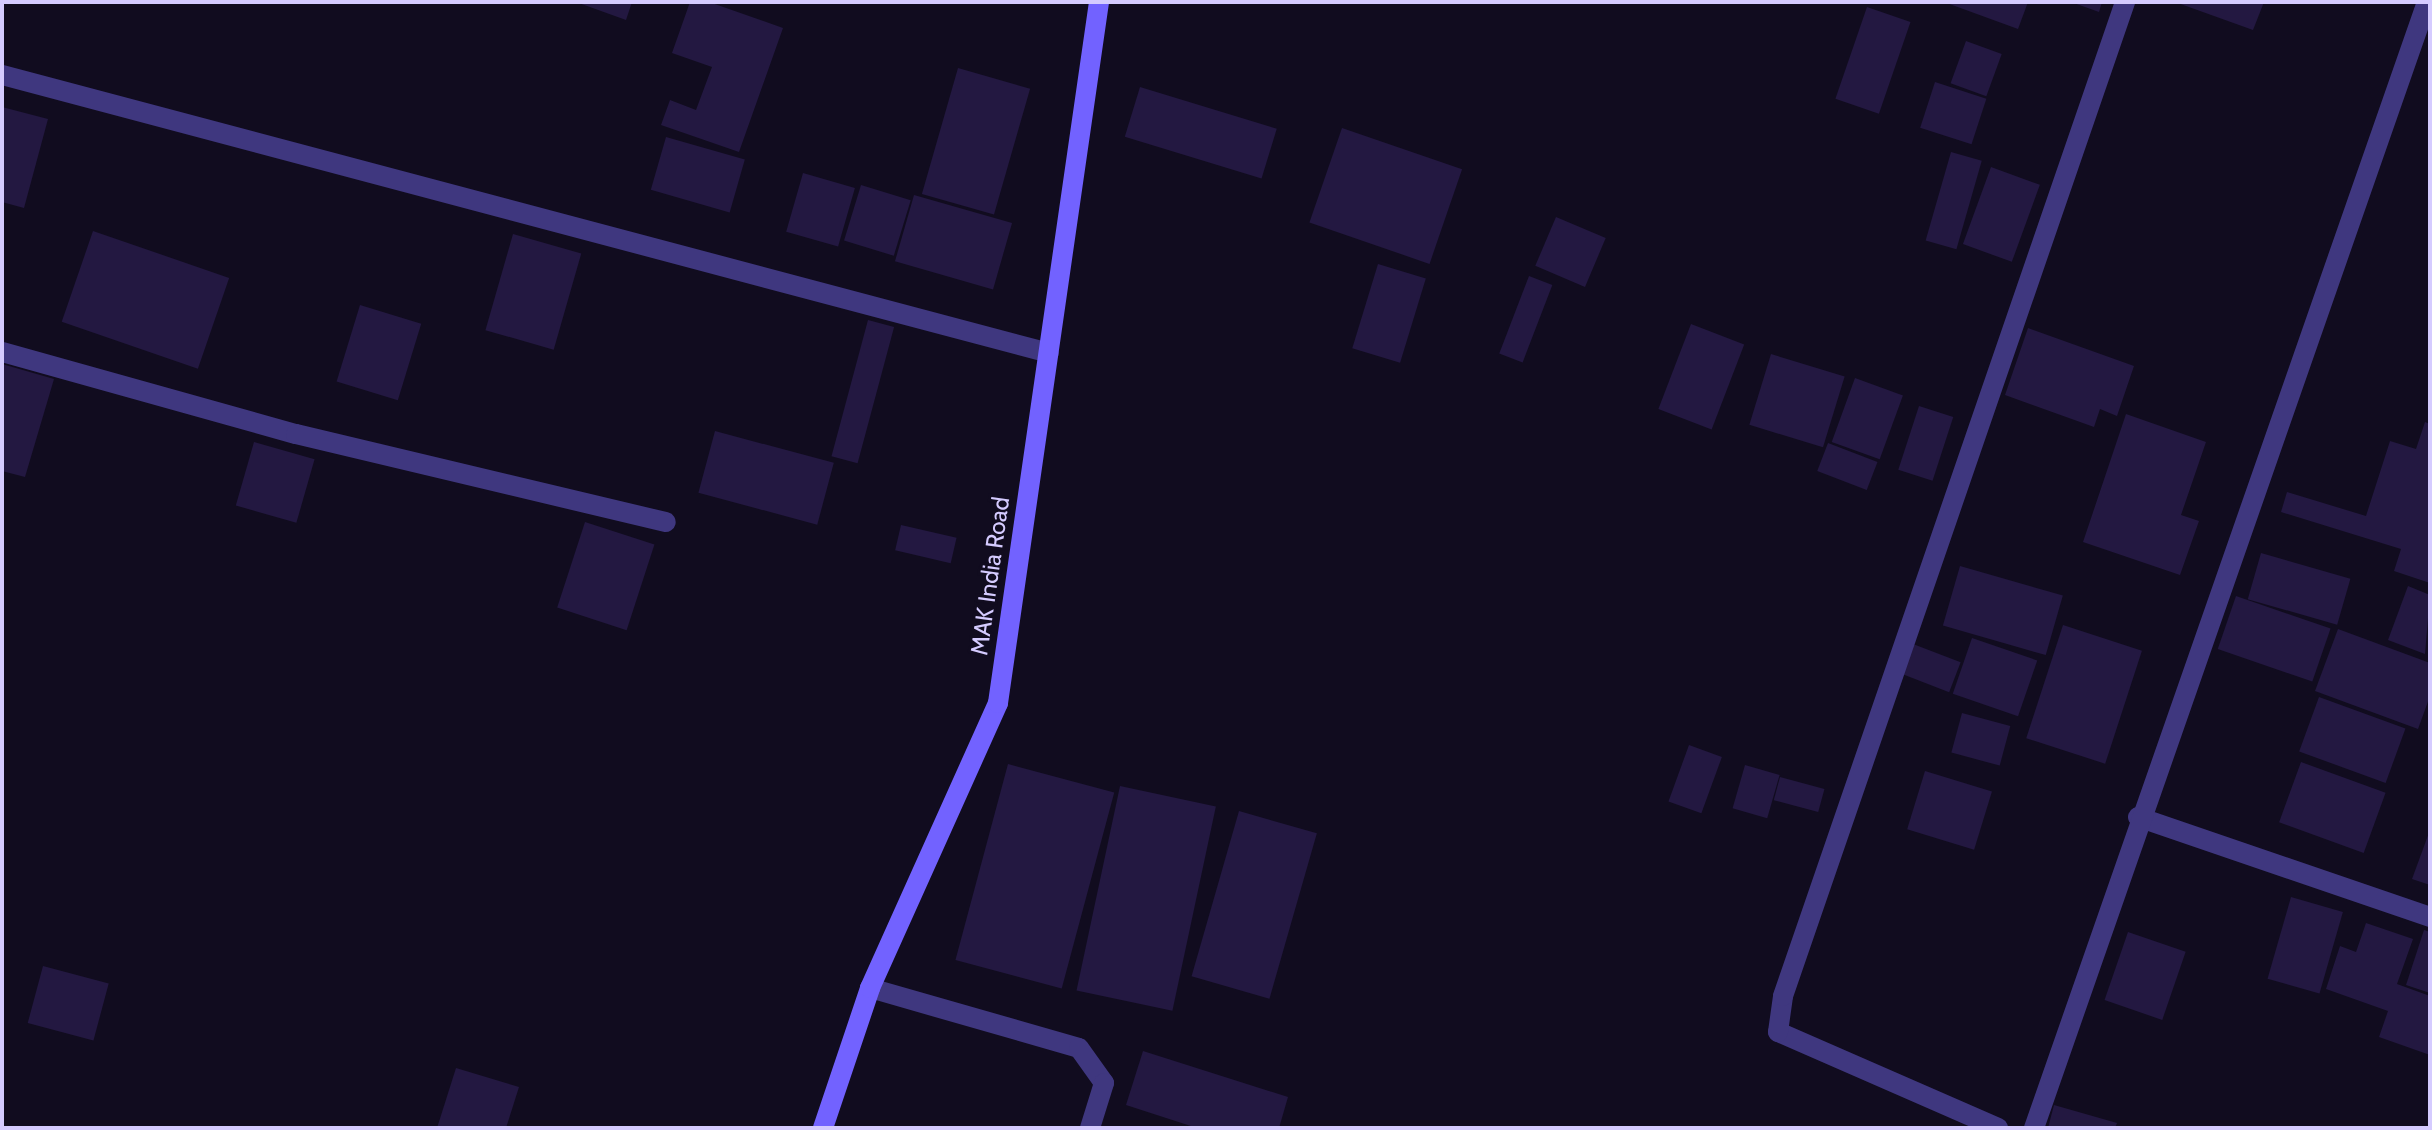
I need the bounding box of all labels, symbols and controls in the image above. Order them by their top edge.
street label: MAK India Road [965,495,1015,657]

